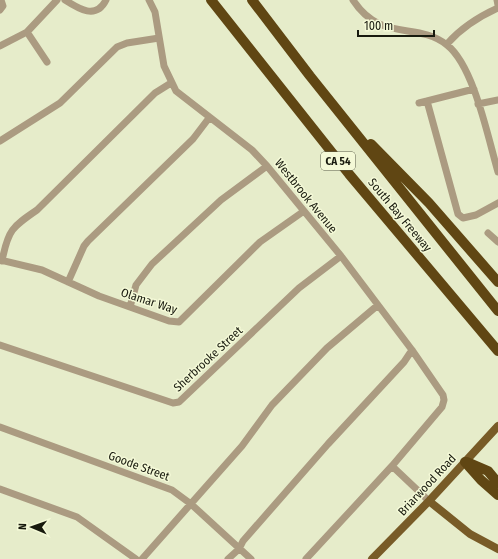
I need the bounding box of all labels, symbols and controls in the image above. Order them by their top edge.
scale bar [358,12,434,38]
text: 100 m [364,19,393,33]
road number: CA 54 [321,152,355,170]
street label: Westbrook Avenue [272,156,340,236]
street label: South Bay Freeway [365,176,435,255]
street label: Olamar Way [119,285,180,317]
street label: Sherbrooke Street [171,323,245,394]
street label: Goode Street [106,448,172,484]
street label: Briarwood Road [395,452,459,518]
north arrow [12,507,52,547]
text: N [16,523,29,530]

